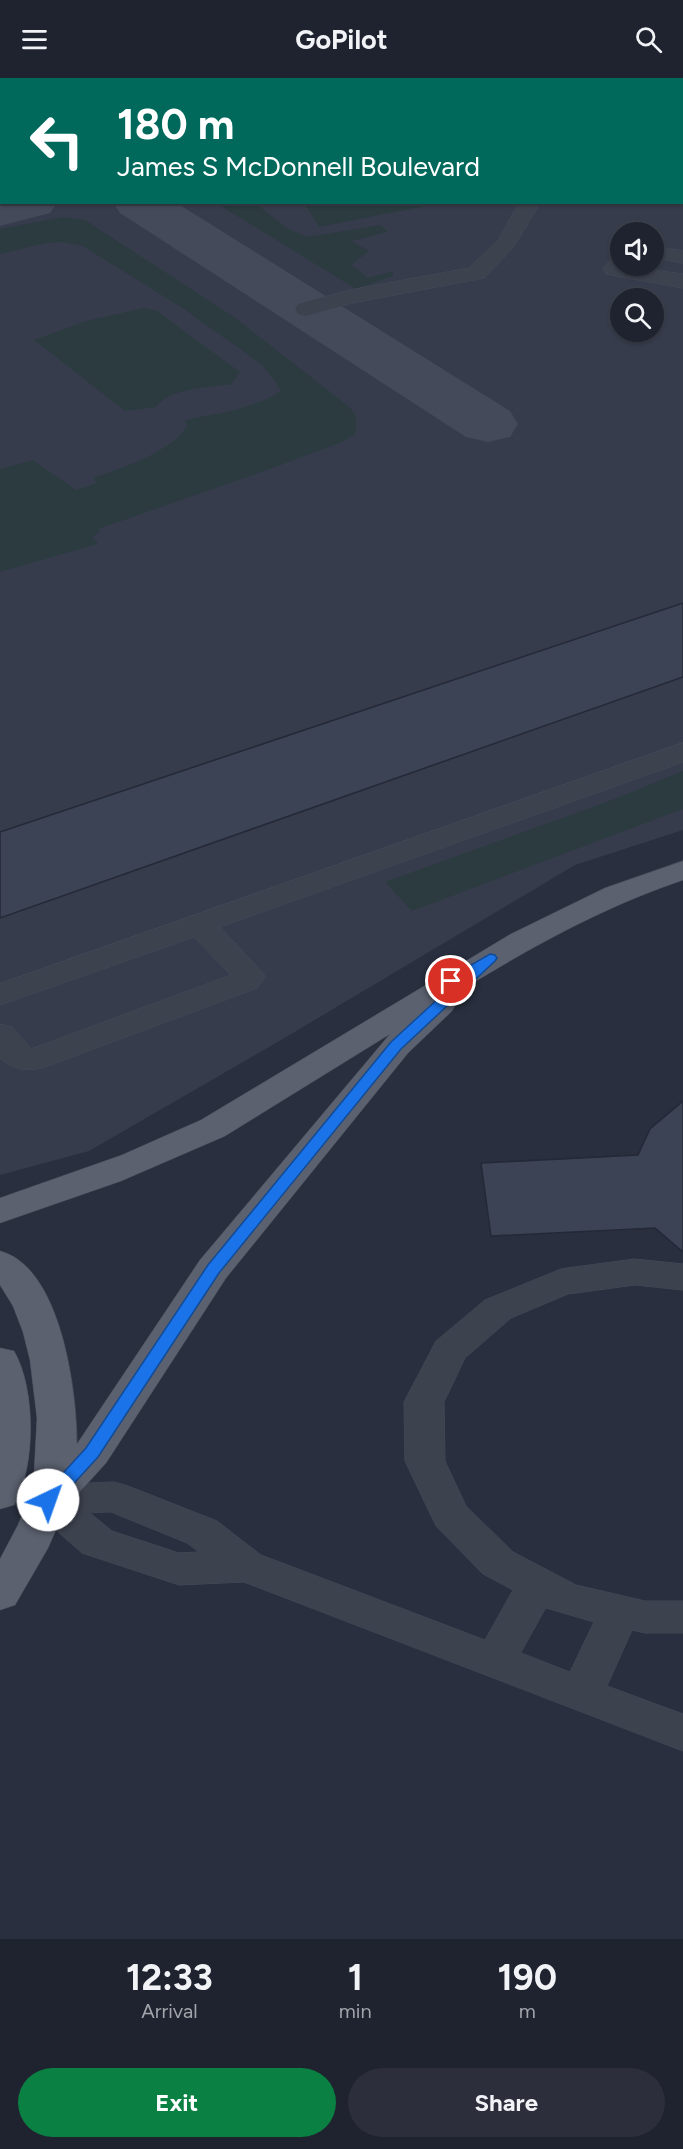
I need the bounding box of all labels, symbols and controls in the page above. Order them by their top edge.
icon: menu [18,23,51,56]
text: GoPilot [295,23,388,56]
icon: search [632,23,665,56]
text: 180 m [117,99,234,150]
icon: left [18,102,96,180]
text: James S McDonnell Boulevard [117,150,480,183]
map controls [610,222,664,342]
button: sound [610,222,664,276]
button: search [610,288,664,342]
pin [425,955,476,1006]
icon: arrive [434,964,467,997]
position arrow [16,1468,80,1532]
text: 12:33 [126,1956,213,1999]
text: 1 [348,1956,363,1999]
text: 190 [498,1956,557,1999]
text: Arrival [141,1999,198,2023]
text: min [339,1999,372,2023]
text: m [519,1999,536,2023]
button: Exit [18,2068,336,2137]
button: Share [348,2068,665,2137]

